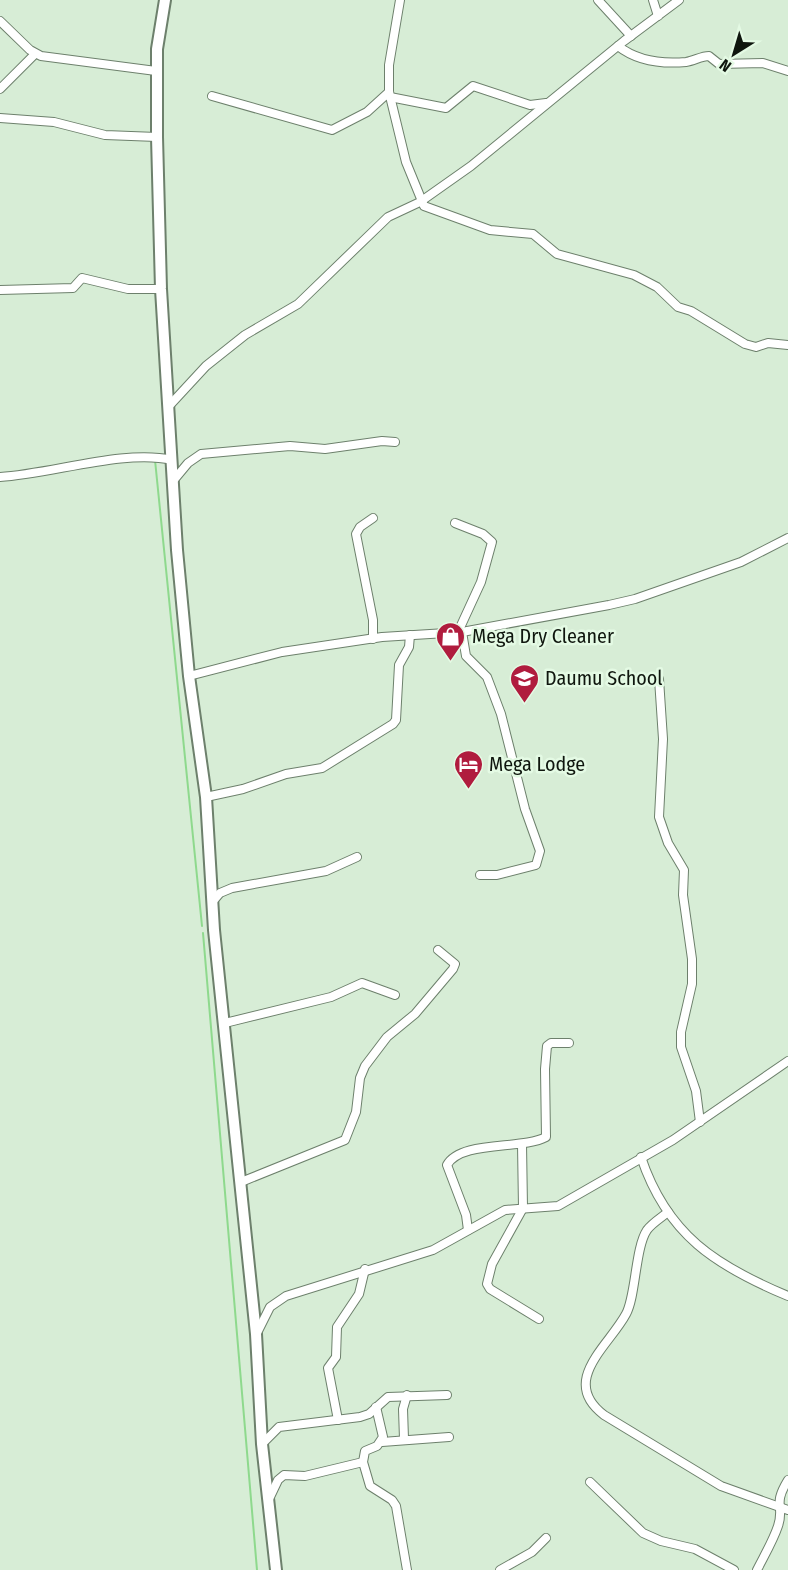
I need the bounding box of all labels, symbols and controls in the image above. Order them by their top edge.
north arrow [704,24,764,84]
text: N [716,55,735,76]
shop icon: Mega Dry Cleaner [435,620,467,662]
place label: Mega Dry Cleaner [472,624,614,648]
school or university icon: Daumu School [508,662,540,704]
place label: Daumu School [545,666,663,690]
hotel icon: Mega Lodge [452,748,484,790]
place label: Mega Lodge [489,752,585,776]

